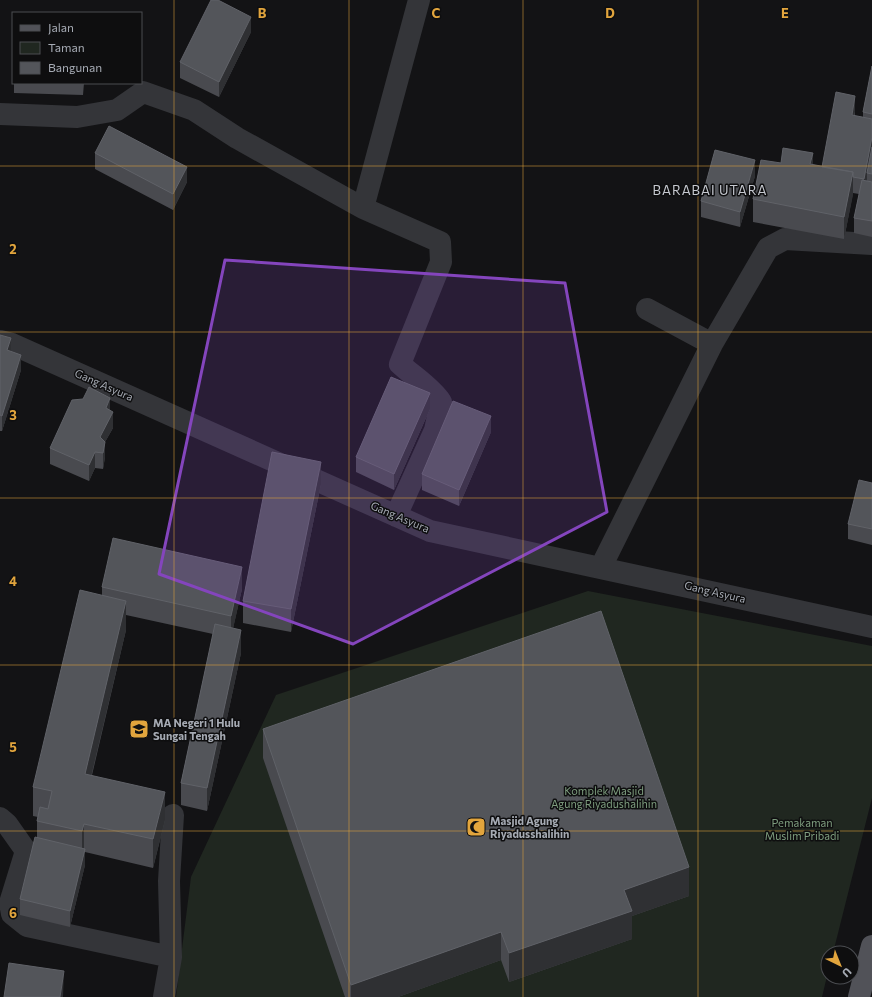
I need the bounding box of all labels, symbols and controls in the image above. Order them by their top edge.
text: B [258,5,267,21]
text: C [432,5,441,21]
text: D [605,5,615,21]
text: E [781,5,789,21]
legend [12,12,142,84]
text: Jalan [48,20,74,35]
text: Taman [48,40,85,54]
text: Bangunan [48,60,102,74]
district label: BARABAI UTARA [653,182,767,198]
text: 2 [9,241,17,257]
street label: Gang Asyura [73,366,135,403]
text: 3 [9,407,17,423]
street label: Gang Asyura [369,498,432,535]
text: 4 [9,573,17,589]
street label: Gang Asyura [683,578,747,605]
place label: MA Negeri 1 Hulu Sungai Tengah [153,716,240,742]
school or university icon: MA Negeri 1 Hulu Sungai Tengah [128,718,150,740]
text: 5 [9,739,17,755]
park label: Komplek Masjid Agung Riyadushalihin [551,784,657,810]
place label: Masjid Agung Riyadusshalihin [490,814,569,840]
mosque icon: Masjid Agung Riyadusshalihin [465,816,487,838]
park label: Pemakaman Muslim Pribadi [765,816,839,842]
text: 6 [9,905,17,921]
north arrow [820,945,860,985]
text: U [840,965,855,980]

